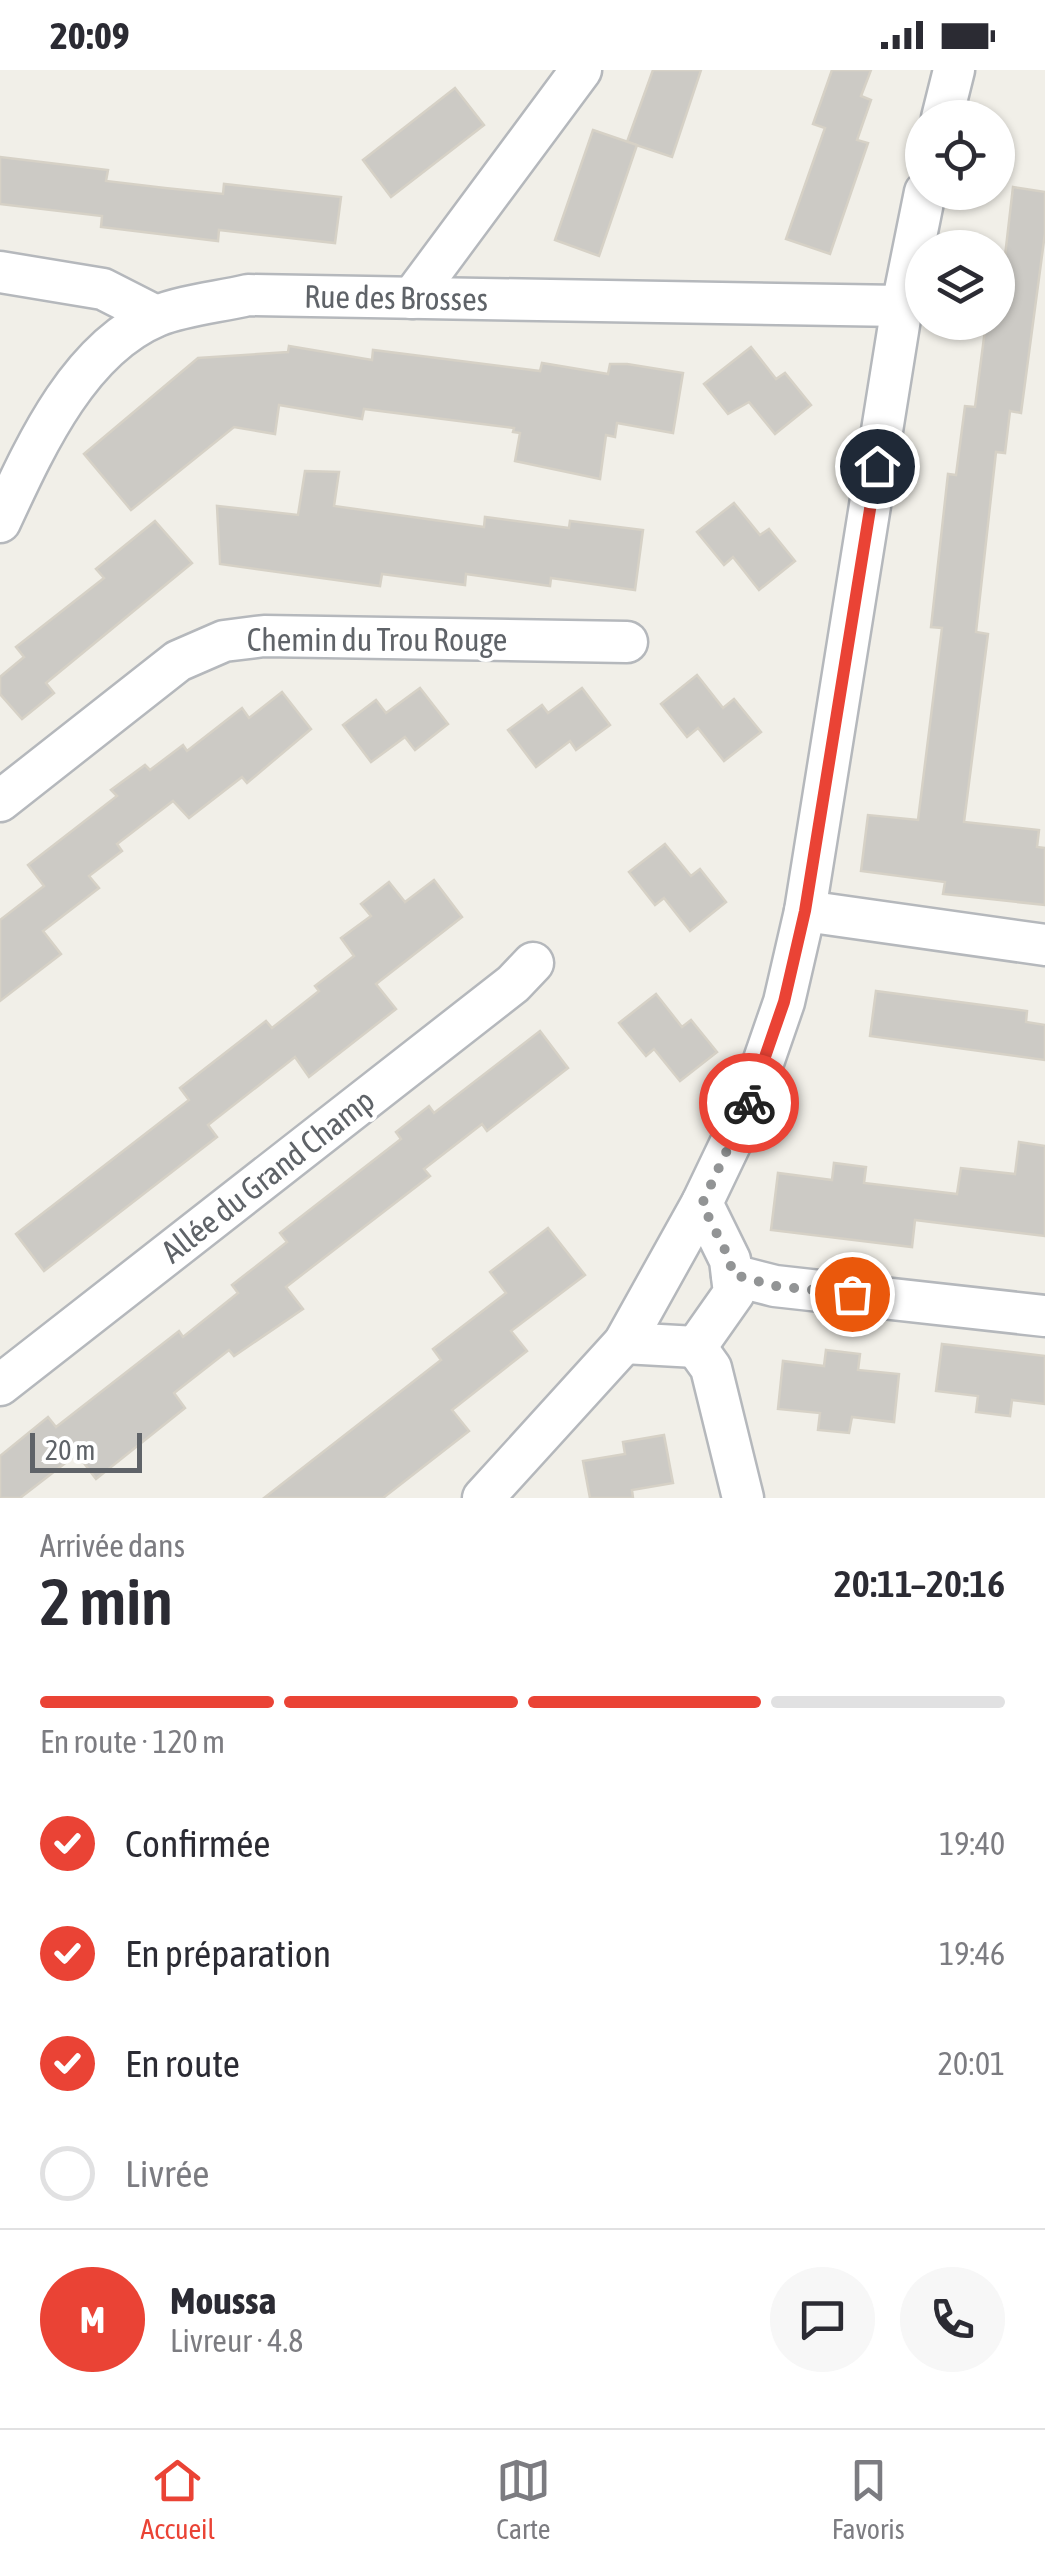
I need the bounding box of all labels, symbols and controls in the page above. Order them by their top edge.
text: 20:09 [50,14,130,57]
map controls [905,100,1015,340]
button: locate [905,100,1015,210]
button: layers [905,230,1015,340]
street label: Rue des Brosses [304,277,488,318]
pin [835,424,920,509]
icon: home [850,439,905,494]
street label: Chemin du Trou Rouge [247,621,507,658]
courier [699,1053,799,1153]
icon: bike [722,1076,777,1131]
street label: Allée du Grand Champ [154,1081,381,1270]
pin [810,1252,895,1337]
icon: bag [825,1267,880,1322]
scale bar [30,1428,142,1472]
text: 20 m [45,1434,95,1466]
text: Arrivée dans [40,1527,185,1564]
text: 20:11–20:16 [834,1562,1005,1605]
text: 2 min [40,1564,173,1639]
text: En route · 120 m [40,1723,225,1760]
icon: check [40,1816,95,1871]
text: Confirmée [125,1822,271,1865]
text: 19:40 [939,1825,1005,1862]
icon: check [40,1926,95,1981]
text: En préparation [125,1932,331,1975]
text: 19:46 [939,1935,1005,1972]
icon: check [40,2036,95,2091]
text: En route [125,2042,240,2085]
text: 20:01 [938,2045,1005,2082]
text: Livrée [125,2152,210,2195]
button: chat [770,2267,875,2372]
button: phone [900,2267,1005,2372]
text: Moussa [170,2279,276,2322]
text: M [80,2298,105,2341]
text: Livreur · 4.8 [170,2322,303,2359]
tab: Accueil [140,2453,215,2545]
tab: Carte [496,2453,551,2545]
tab: Favoris [832,2453,905,2545]

